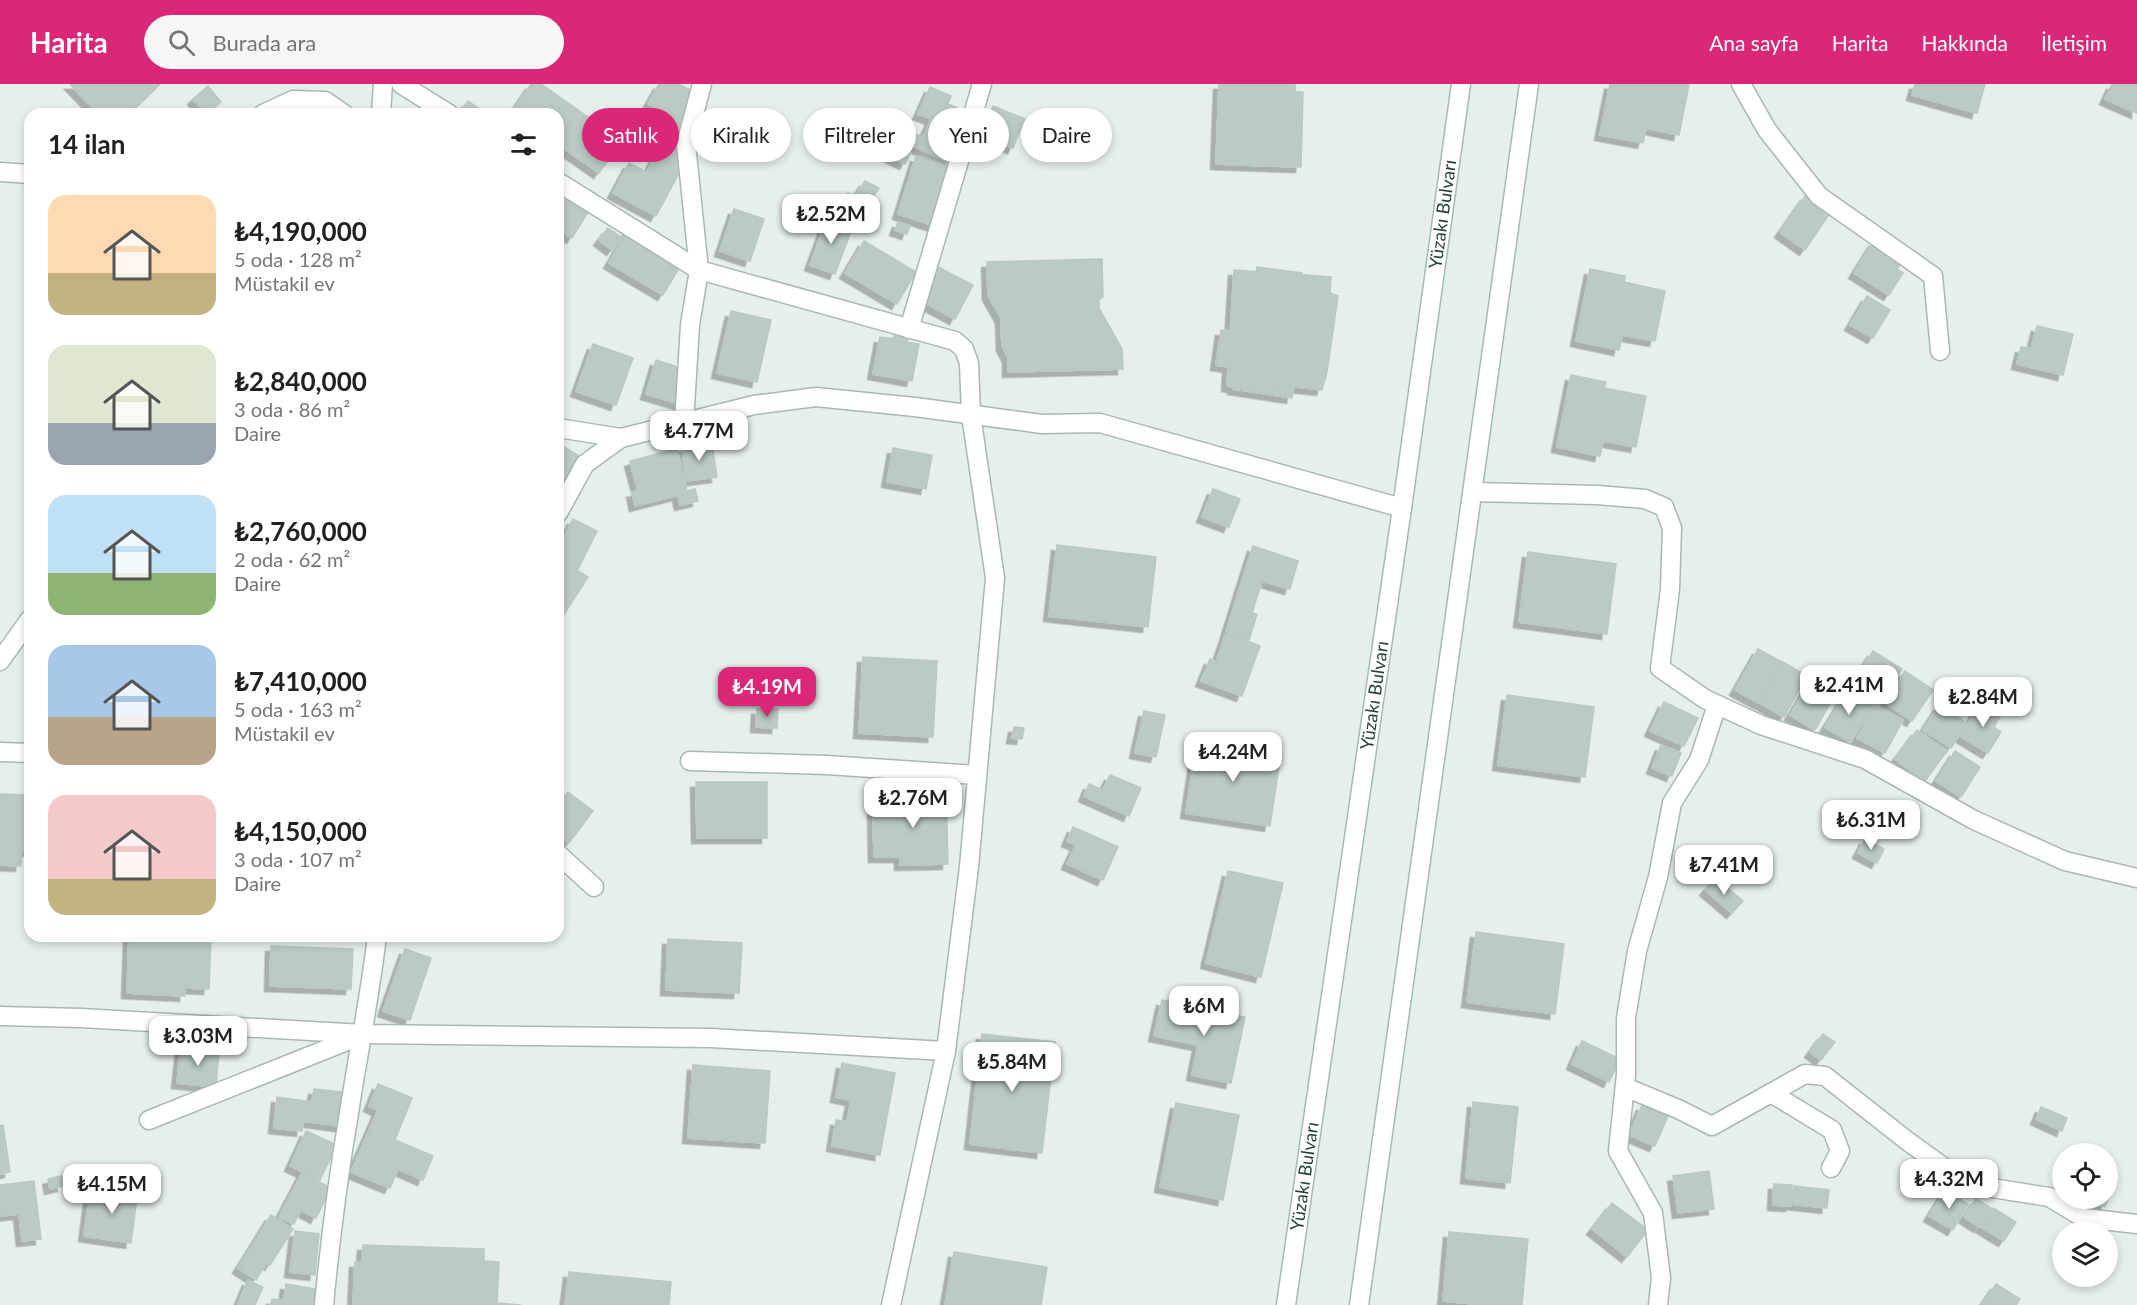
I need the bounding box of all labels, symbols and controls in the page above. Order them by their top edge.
search box [144,15,564,69]
text: Harita [30,25,108,59]
icon: search [165,26,198,59]
text: Burada ara [213,29,316,56]
text: Ana sayfa [1709,30,1799,55]
text: Harita [1832,30,1888,55]
text: Hakkında [1921,30,2008,55]
text: İletişim [2041,30,2107,55]
chip: Satılık [582,108,679,162]
chip: Kiralık [691,108,791,162]
chip: Filtreler [803,108,916,162]
chip: Yeni [928,108,1009,162]
chip: Daire [1021,108,1112,162]
text: 14 ilan [48,128,125,160]
icon: filters [507,128,540,161]
street label: Yüzakı Bulvarı [1423,158,1460,270]
pin: ₺2.52M [782,194,880,245]
text: ₺2.52M [796,201,866,225]
text: ₺4,190,000 [234,215,367,247]
icon: home [96,219,168,291]
text: 5 oda · 128 m² [234,247,362,271]
text: Müstakil ev [234,271,335,295]
text: ₺2,840,000 [234,365,367,397]
icon: home [96,369,168,441]
text: 3 oda · 86 m² [234,397,350,421]
pin: ₺4.77M [650,411,748,462]
text: ₺4.77M [664,418,734,442]
text: Daire [234,421,281,445]
text: ₺2,760,000 [234,515,367,547]
icon: home [96,519,168,591]
text: 2 oda · 62 m² [234,547,350,571]
text: Daire [234,571,281,595]
street label: Yüzakı Bulvarı [1355,639,1393,751]
text: ₺7,410,000 [234,665,367,697]
pin: ₺2.41M [1800,665,1898,716]
pin: ₺4.19M [718,667,816,718]
icon: home [96,669,168,741]
text: ₺2.41M [1814,672,1884,696]
text: ₺4.19M [732,674,802,698]
pin: ₺2.84M [1934,677,2032,728]
text: ₺2.84M [1948,684,2018,708]
text: 5 oda · 163 m² [234,697,362,721]
text: Müstakil ev [234,721,335,745]
pin: ₺4.24M [1184,732,1282,783]
text: ₺4.24M [1198,739,1268,763]
pin: ₺2.76M [864,778,962,829]
text: ₺2.76M [878,785,948,809]
pin: ₺6.31M [1822,800,1920,851]
text: ₺6.31M [1836,807,1906,831]
text: ₺4,150,000 [234,815,367,847]
icon: home [96,819,168,891]
pin: ₺7.41M [1675,845,1773,896]
text: 3 oda · 107 m² [234,847,362,871]
text: ₺7.41M [1689,852,1759,876]
text: Daire [234,871,281,895]
pin: ₺6M [1175,986,1233,1037]
text: ₺6M [1183,993,1225,1017]
pin: ₺3.03M [149,1016,247,1067]
text: ₺3.03M [163,1023,233,1047]
pin: ₺5.84M [963,1042,1061,1093]
text: ₺5.84M [977,1049,1047,1073]
street label: Yüzakı Bulvarı [1285,1120,1323,1232]
map controls [2052,1143,2118,1287]
button: locate [2052,1143,2118,1209]
pin: ₺4.32M [1900,1159,1998,1210]
pin: ₺4.15M [63,1164,161,1215]
text: ₺4.32M [1914,1166,1984,1190]
text: ₺4.15M [77,1171,147,1195]
button: layers [2052,1221,2118,1287]

